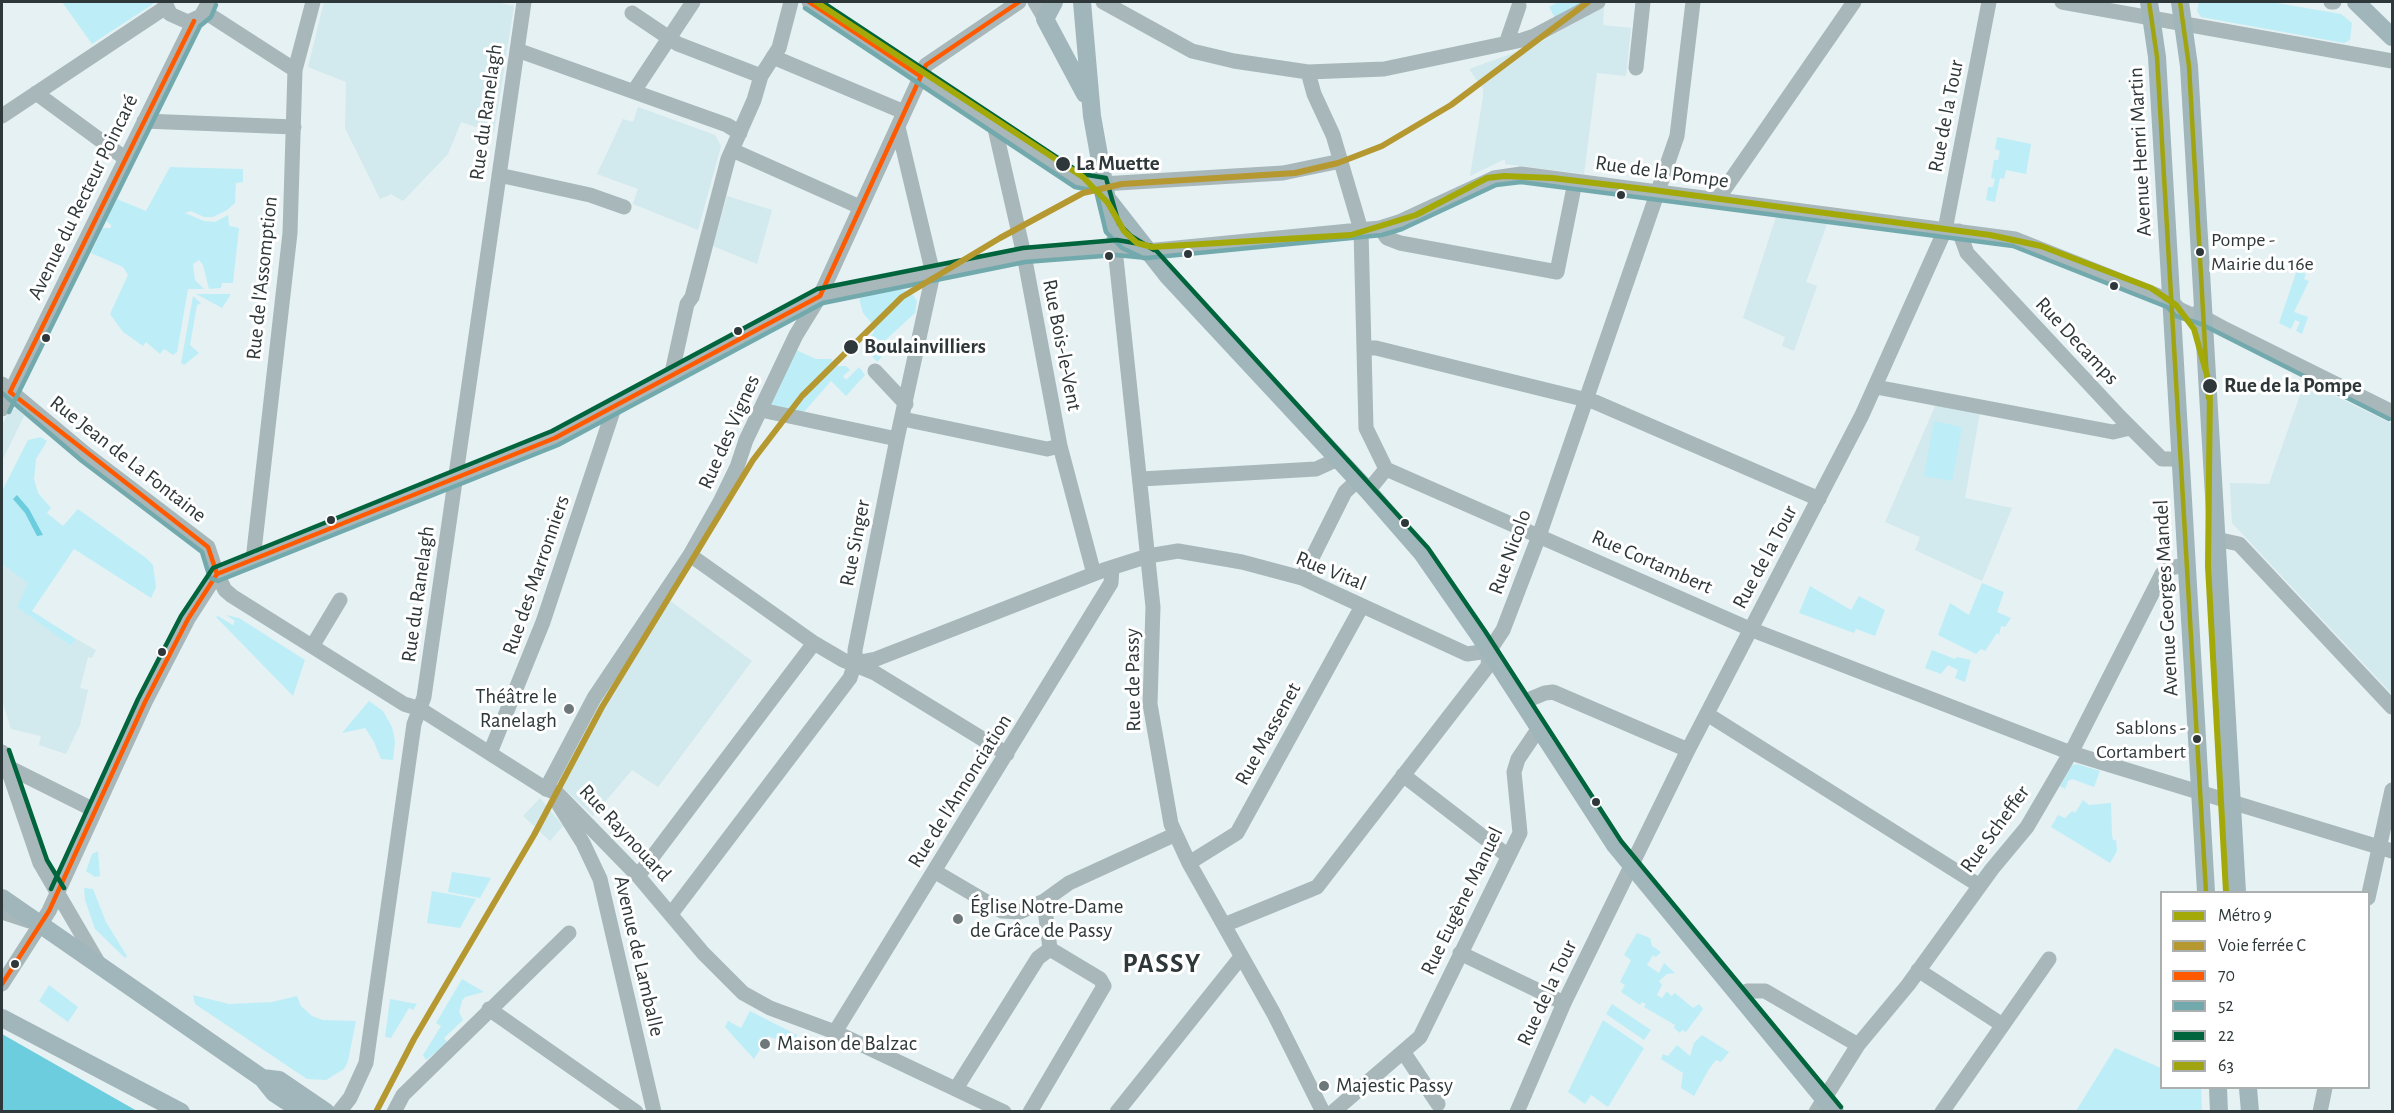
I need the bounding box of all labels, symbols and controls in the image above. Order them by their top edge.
street label: Rue du Ranelagh [464,42,508,182]
street label: Rue de la Tour [1923,58,1969,174]
street label: Avenue Henri Martin [2123,67,2157,237]
street label: Avenue du Recteur Poincaré [22,90,144,304]
street label: Rue de la Pompe [1594,150,1730,194]
place label: La Muette [1076,151,1160,177]
marker: La Muette [1054,155,1072,173]
unlabelled marker [1615,189,1627,201]
street label: Rue de l'Assomption [241,195,283,361]
place label: Pompe - Mairie du 16e [2211,228,2314,275]
marker: Pompe - Mairie du 16e [2194,246,2206,258]
unlabelled marker [1182,248,1194,260]
unlabelled marker [1103,250,1115,262]
street label: Rue Bois-le-Vent [1037,277,1087,413]
unlabelled marker [2108,280,2120,292]
street label: Rue Decamps [2030,292,2124,390]
unlabelled marker [732,325,744,337]
unlabelled marker [40,332,52,344]
place label: Boulainvilliers [864,334,986,360]
marker: Boulainvilliers [842,338,860,356]
street label: Rue des Vignes [693,371,765,493]
place label: Rue de la Pompe [2224,373,2362,399]
marker: Rue de la Pompe [2201,377,2219,395]
street label: Rue Jean de La Fontaine [45,390,211,528]
street label: Rue des Marronniers [497,492,575,658]
street label: Rue Singer [834,498,876,588]
street label: Avenue Georges Mandel [2148,499,2184,697]
street label: Rue de la Tour [1727,501,1803,613]
street label: Rue Nicolo [1483,506,1537,598]
unlabelled marker [325,514,337,526]
unlabelled marker [1399,517,1411,529]
street label: Rue du Ranelagh [396,524,440,664]
street label: Rue Cortambert [1588,524,1716,600]
street label: Rue Vital [1292,546,1370,596]
street label: Rue de Passy [1119,628,1147,732]
unlabelled marker [156,646,168,658]
street label: Rue Massenet [1229,678,1307,790]
place label: Théâtre le Ranelagh [475,684,557,734]
marker: Théâtre le Ranelagh [562,702,576,716]
street label: Rue de l'Annonciation [903,710,1017,872]
place label: Sablons - Cortambert [2096,716,2186,763]
marker: Sablons - Cortambert [2191,733,2203,745]
street label: Rue Raynouard [574,779,676,887]
street label: Rue Scheffer [1955,780,2035,878]
unlabelled marker [1590,796,1602,808]
street label: Rue Eugène Manuel [1415,823,1509,979]
street label: Avenue de Lamballe [608,873,670,1039]
legend [2160,891,2370,1089]
place label: Église Notre-Dame de Grâce de Passy [970,894,1123,944]
text: Métro 9 [2218,907,2272,925]
marker: Église Notre-Dame de Grâce de Passy [951,912,965,926]
street label: Rue de la Tour [1512,936,1582,1050]
text: Voie ferrée C [2218,937,2306,955]
district label: PASSY [1122,948,1202,980]
unlabelled marker [9,958,21,970]
text: 70 [2218,967,2235,985]
text: 52 [2218,997,2234,1015]
text: 22 [2218,1027,2234,1045]
place label: Maison de Balzac [777,1031,917,1057]
marker: Maison de Balzac [758,1037,772,1051]
text: 63 [2218,1057,2234,1075]
place label: Majestic Passy [1336,1073,1453,1099]
marker: Majestic Passy [1317,1079,1331,1093]

